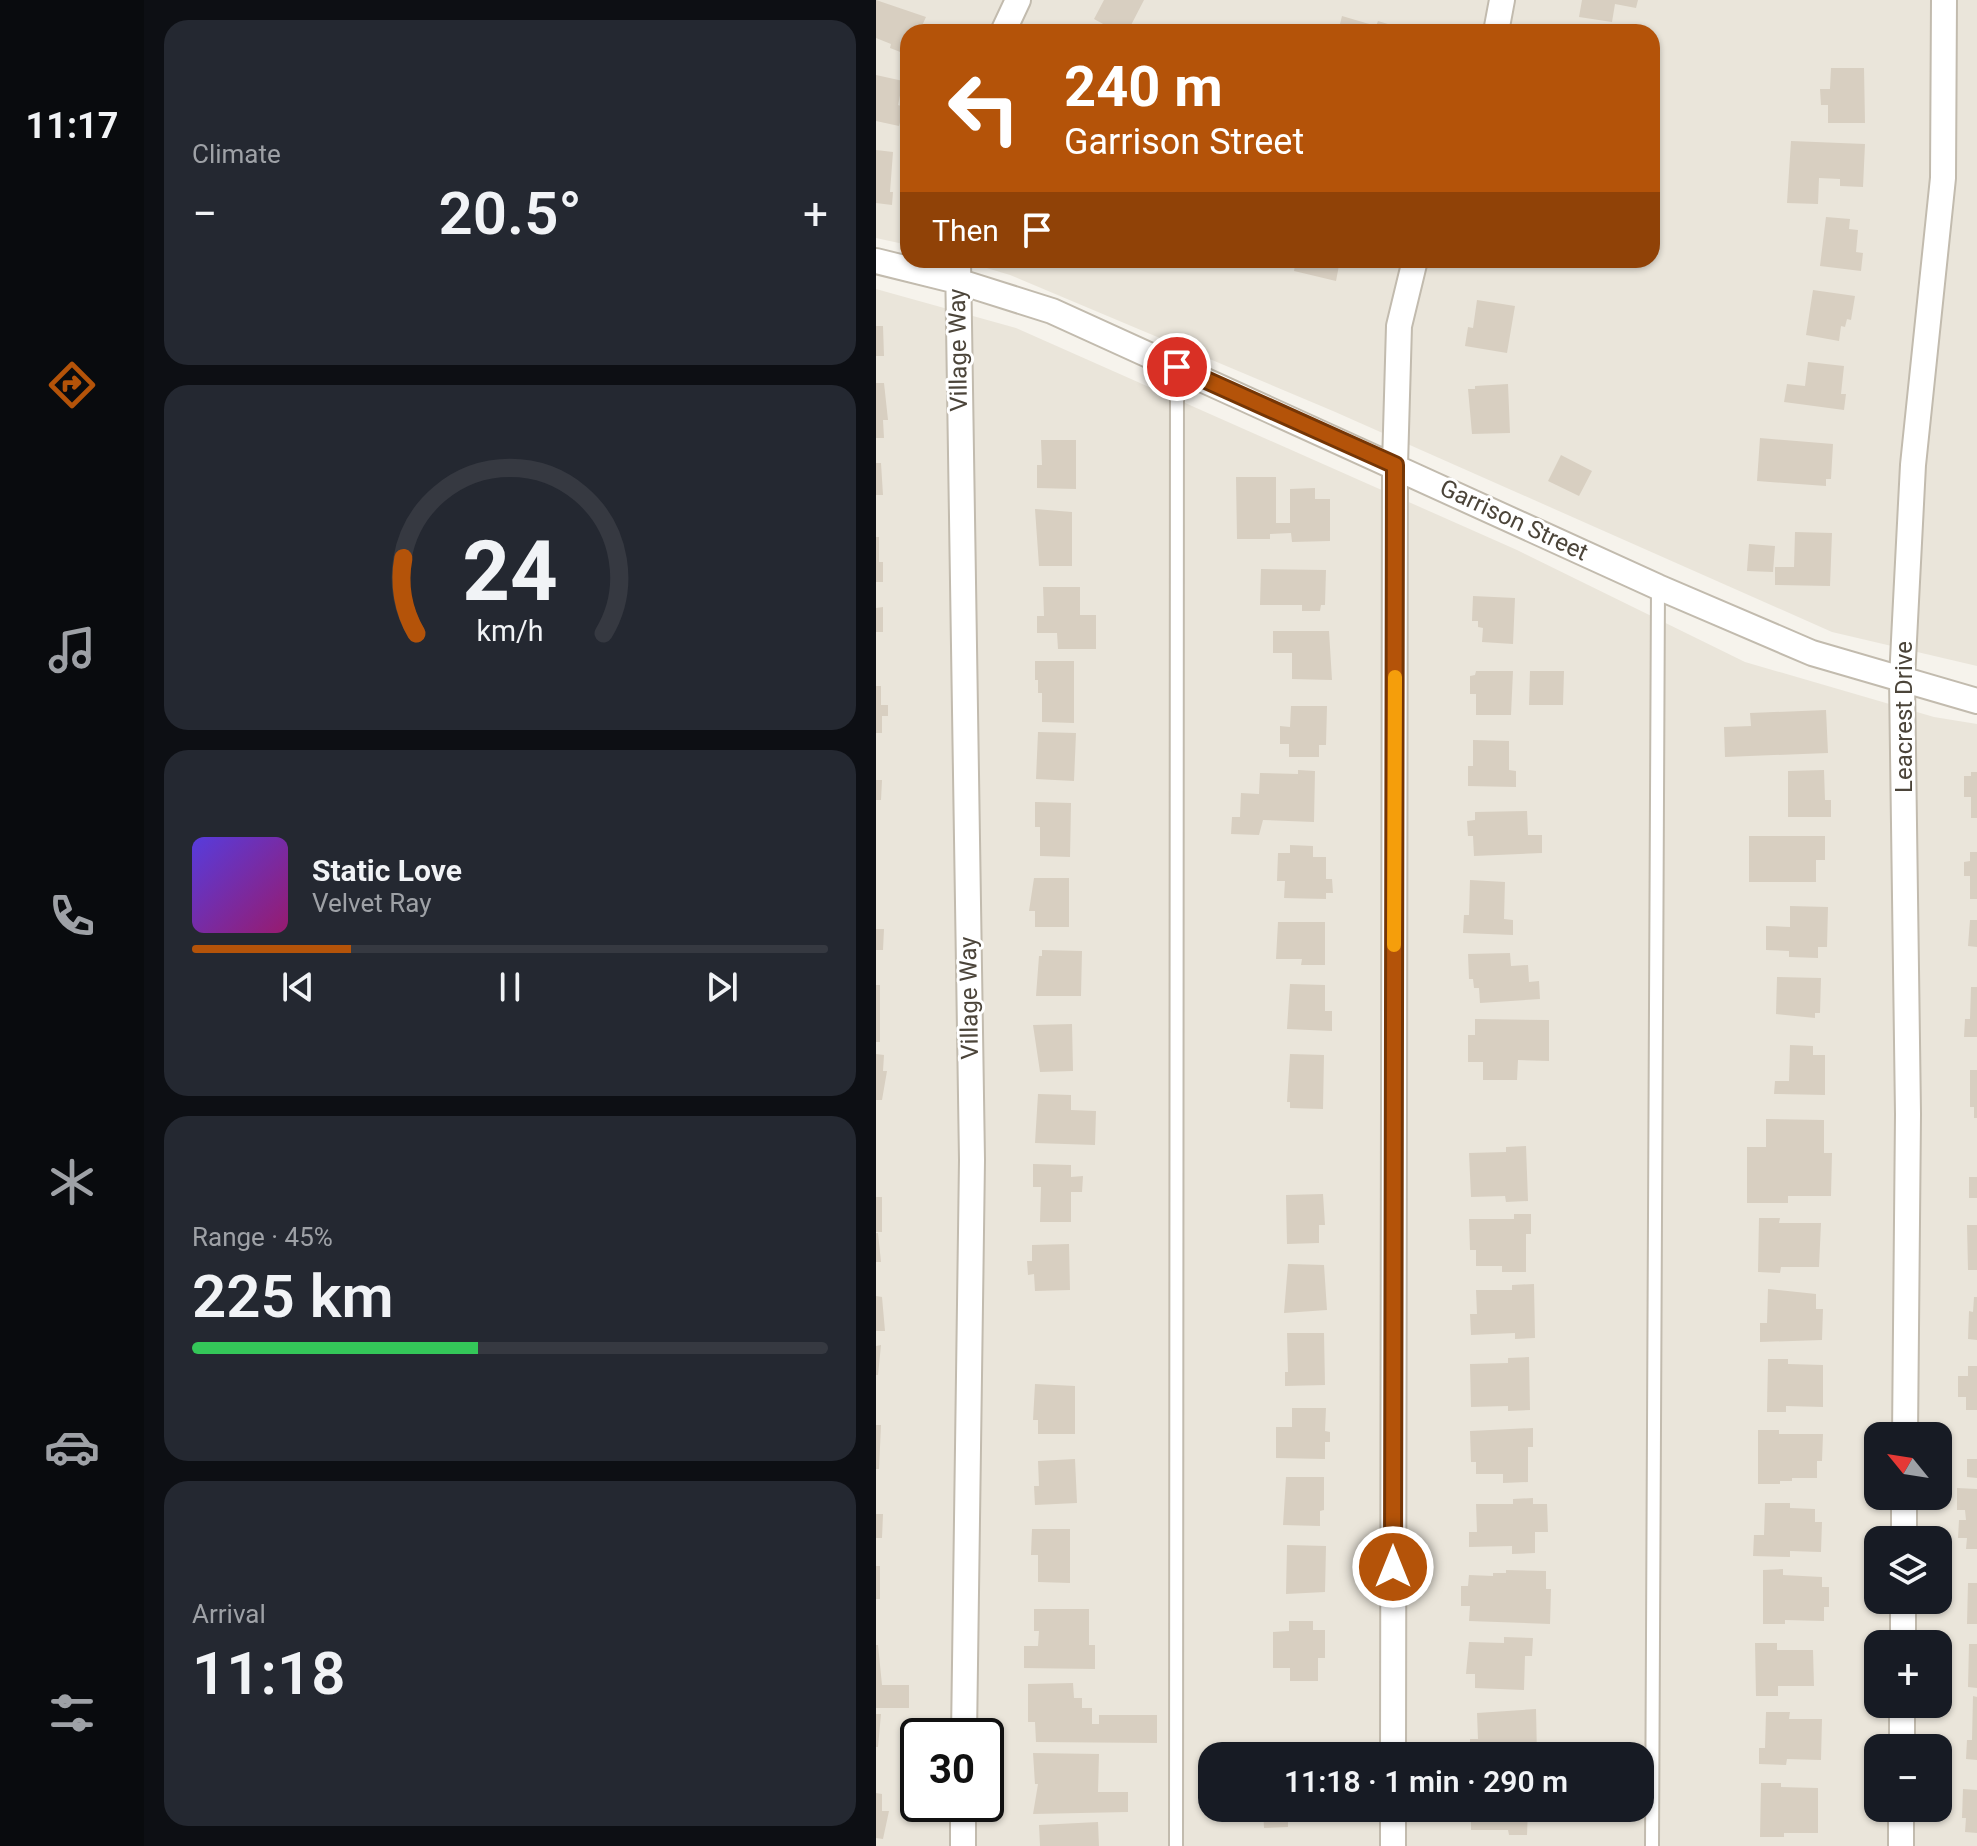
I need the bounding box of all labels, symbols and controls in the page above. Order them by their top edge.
text: 240 m [1064,54,1223,120]
icon: left [932,56,1036,160]
text: 11:17 [26,105,118,147]
text: Garrison Street [1064,121,1304,163]
text: Climate [192,139,281,169]
text: 20.5° [439,178,582,249]
text: − [192,188,217,240]
text: + [803,188,828,240]
icon: arrive [1015,208,1059,252]
text: Then [932,213,999,248]
street label: Village Way [943,288,973,412]
pin [1143,333,1211,401]
icon: arrive [1155,345,1199,389]
icon: directions [44,357,100,413]
street label: Garrison Street [1436,473,1593,567]
text: 24 [462,522,558,619]
text: km/h [476,614,544,648]
icon: music [44,622,100,678]
street label: Leacrest Drive [1890,641,1918,793]
text: Static Love [312,853,462,888]
icon: phone [44,888,100,944]
text: Velvet Ray [312,888,432,918]
street label: Village Way [954,936,984,1060]
icon: previous [276,965,320,1009]
icon: pause [488,965,532,1009]
icon: next [700,965,744,1009]
icon: climate [44,1154,100,1210]
text: Range · 45% [192,1222,333,1252]
text: 225 km [192,1261,394,1332]
icon: car [44,1419,100,1475]
north arrow [1864,1422,1952,1510]
map controls [1864,1422,1952,1822]
position arrow [1351,1525,1435,1609]
button: layers [1864,1526,1952,1614]
text: Arrival [192,1599,266,1629]
button: + [1864,1630,1952,1718]
text: 11:18 [192,1638,345,1709]
icon: filters [44,1685,100,1741]
speed limit sign: 30 [900,1718,1004,1822]
button: − [1864,1734,1952,1822]
text: 11:18 · 1 min · 290 m [1284,1764,1568,1799]

